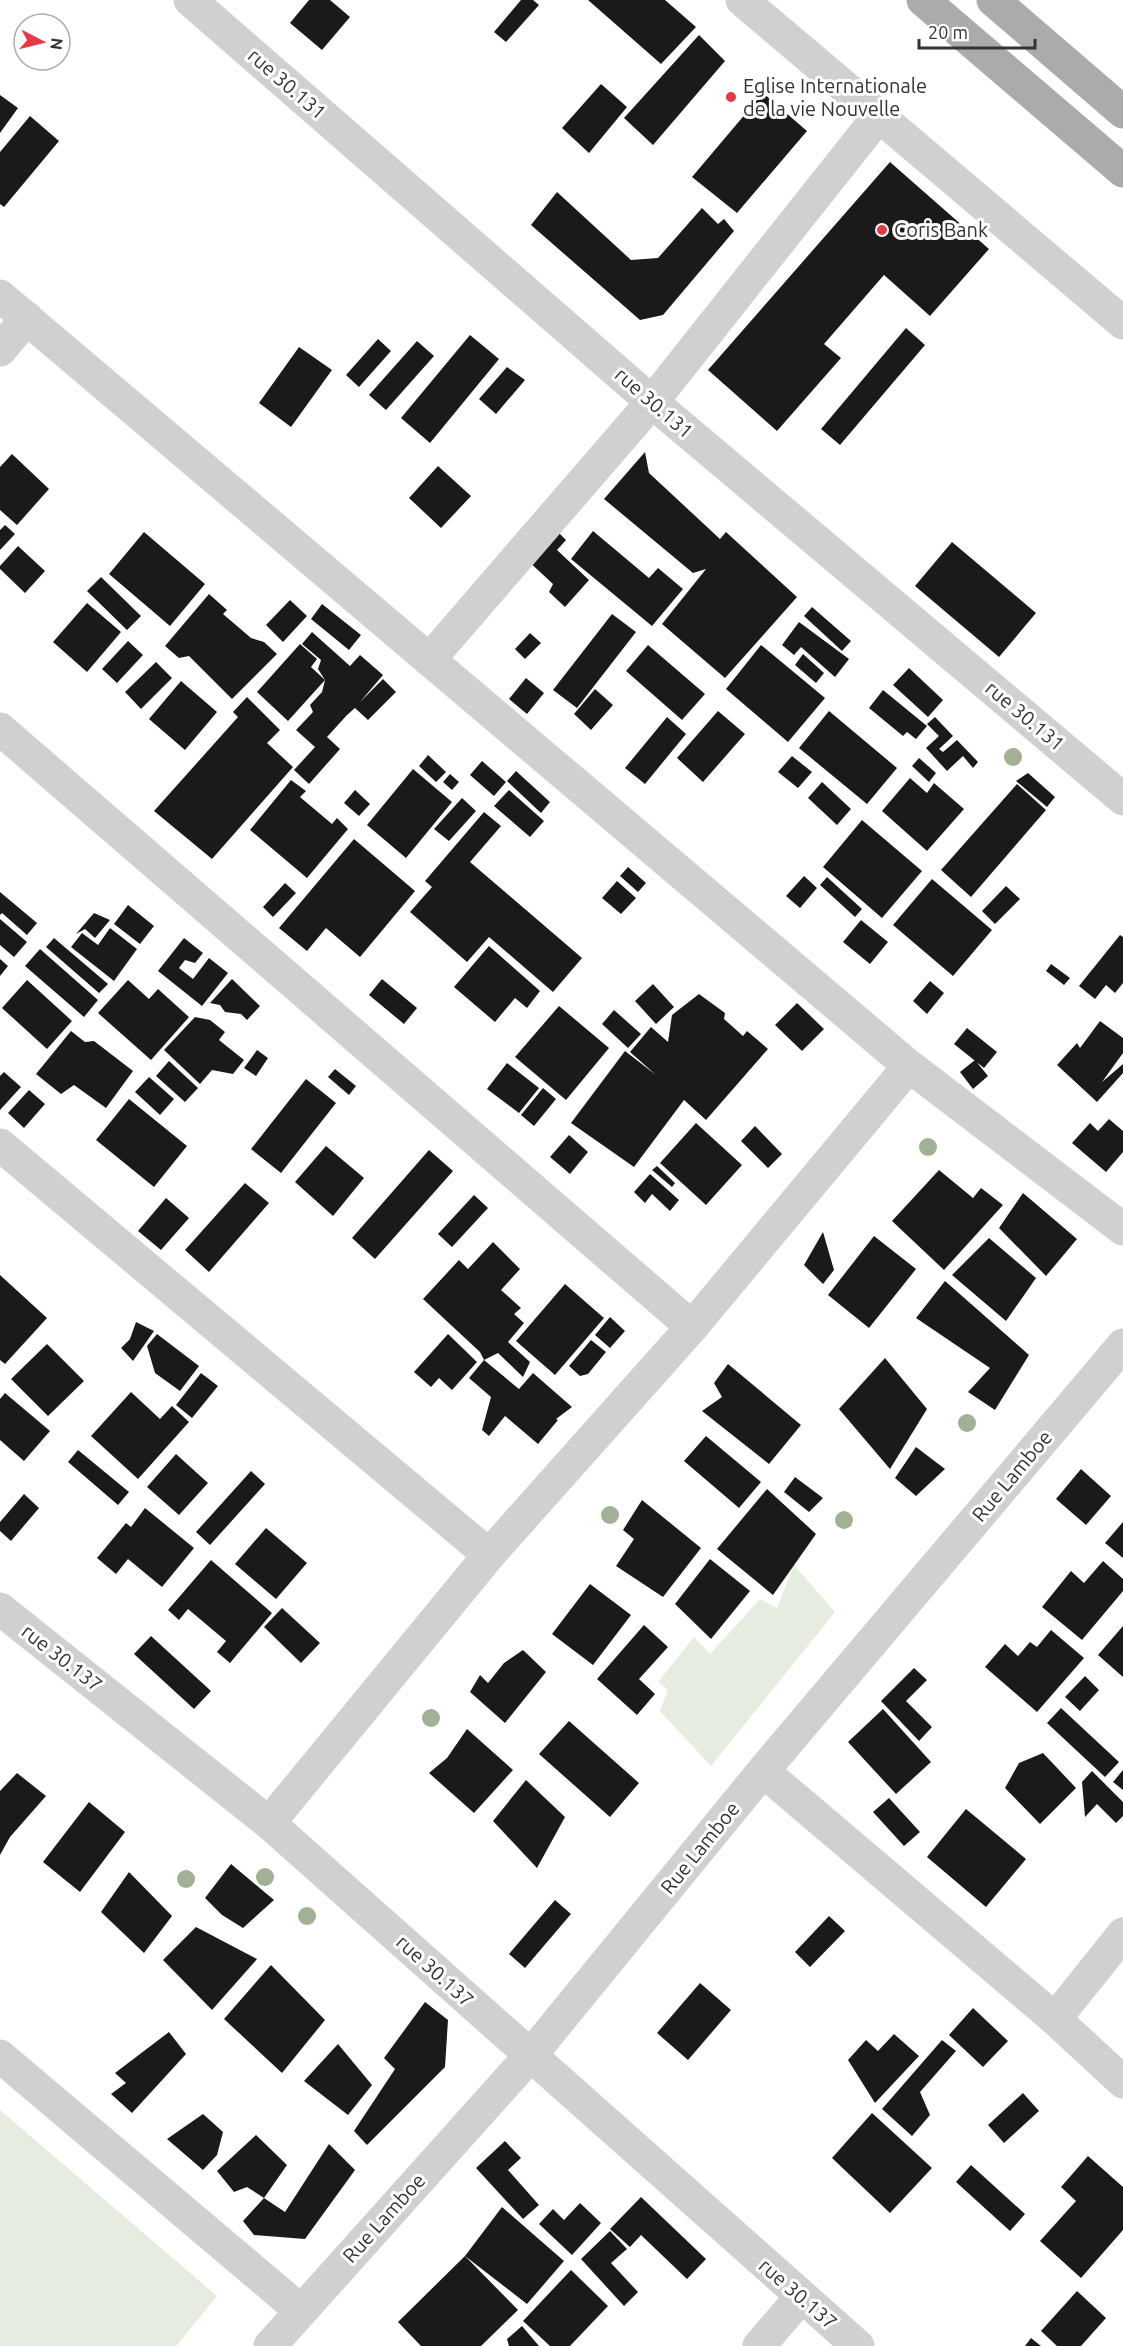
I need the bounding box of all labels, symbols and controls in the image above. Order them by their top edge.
north arrow [12,12,72,72]
scale bar [919,12,1034,50]
text: 20 m [928,22,968,42]
text: N [47,37,67,51]
street label: rue 30.131 [244,43,331,124]
place label: Eglise Internationale de la vie Nouvelle [743,74,927,120]
marker: Eglise Internationale de la vie Nouvelle [724,90,738,104]
place label: Coris Bank [894,218,988,241]
marker: Coris Bank [875,223,889,237]
street label: rue 30.131 [611,362,698,443]
street label: rue 30.131 [981,676,1069,755]
street label: Rue Lamboe [967,1426,1056,1526]
street label: rue 30.137 [17,1619,107,1696]
street label: Rue Lamboe [656,1797,744,1898]
street label: rue 30.137 [392,1930,479,2011]
street label: Rue Lamboe [338,2168,430,2267]
street label: rue 30.137 [755,2253,842,2334]

